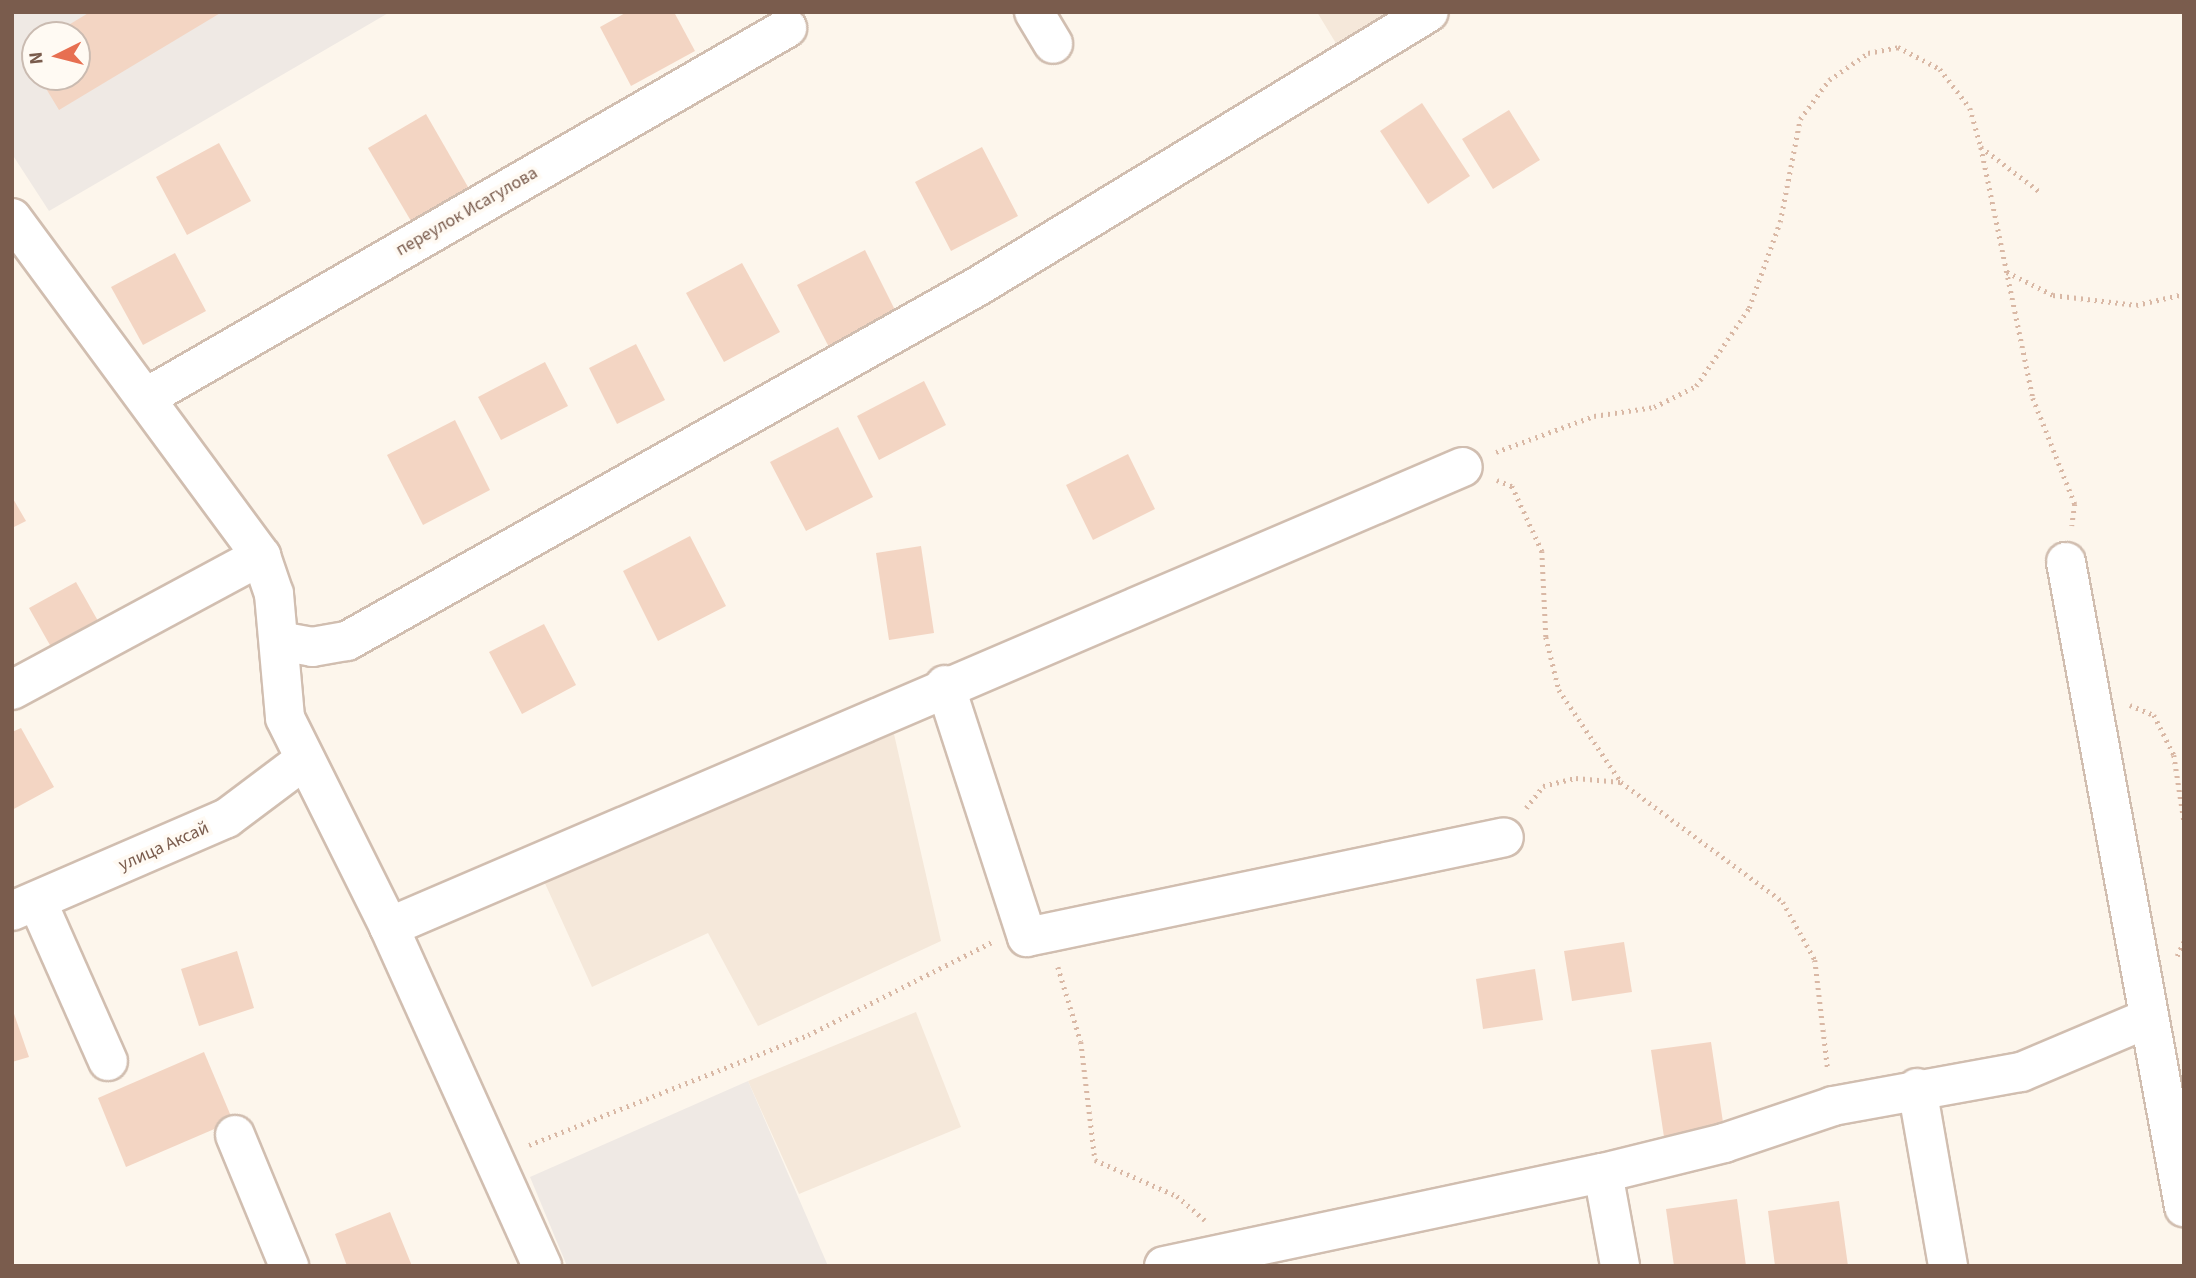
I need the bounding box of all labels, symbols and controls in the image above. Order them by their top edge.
north arrow [21,21,91,91]
text: N [23,50,51,66]
street label: переулок Исагулова [392,163,542,261]
street label: улица Аксай [116,818,212,876]

